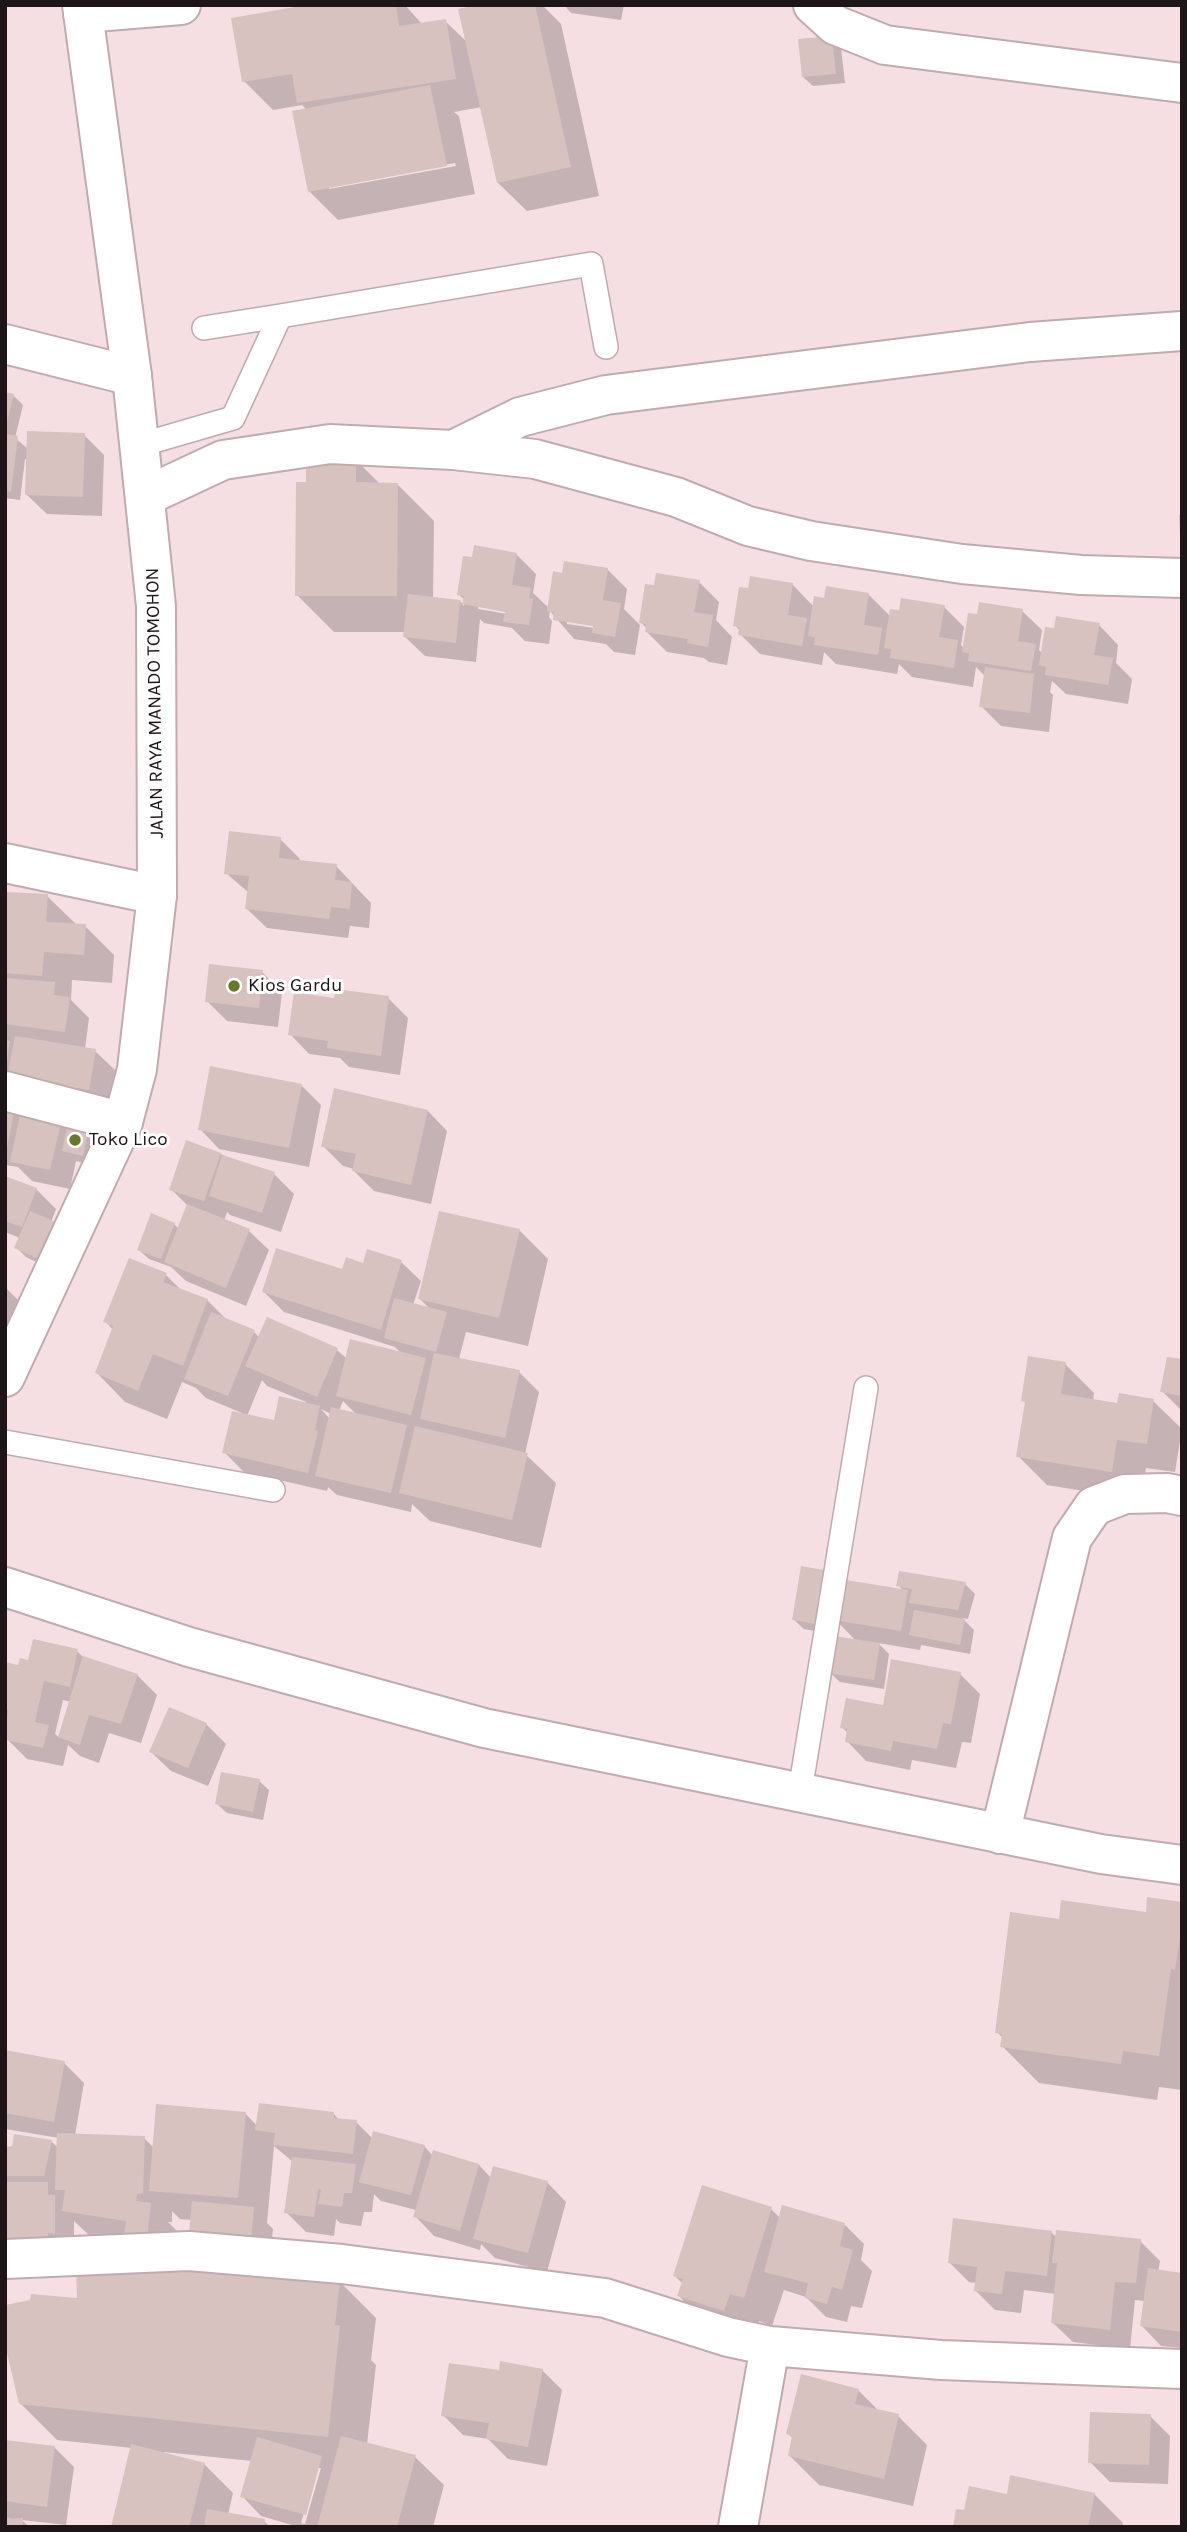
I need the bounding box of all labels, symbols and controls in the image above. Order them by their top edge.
street label: JALAN RAYA MANADO TOMOHON [141,567,169,839]
place label: Kios Gardu [248,975,342,997]
marker: Kios Gardu [226,978,242,994]
place label: Toko Lico [89,1129,168,1151]
marker: Toko Lico [67,1132,83,1148]

